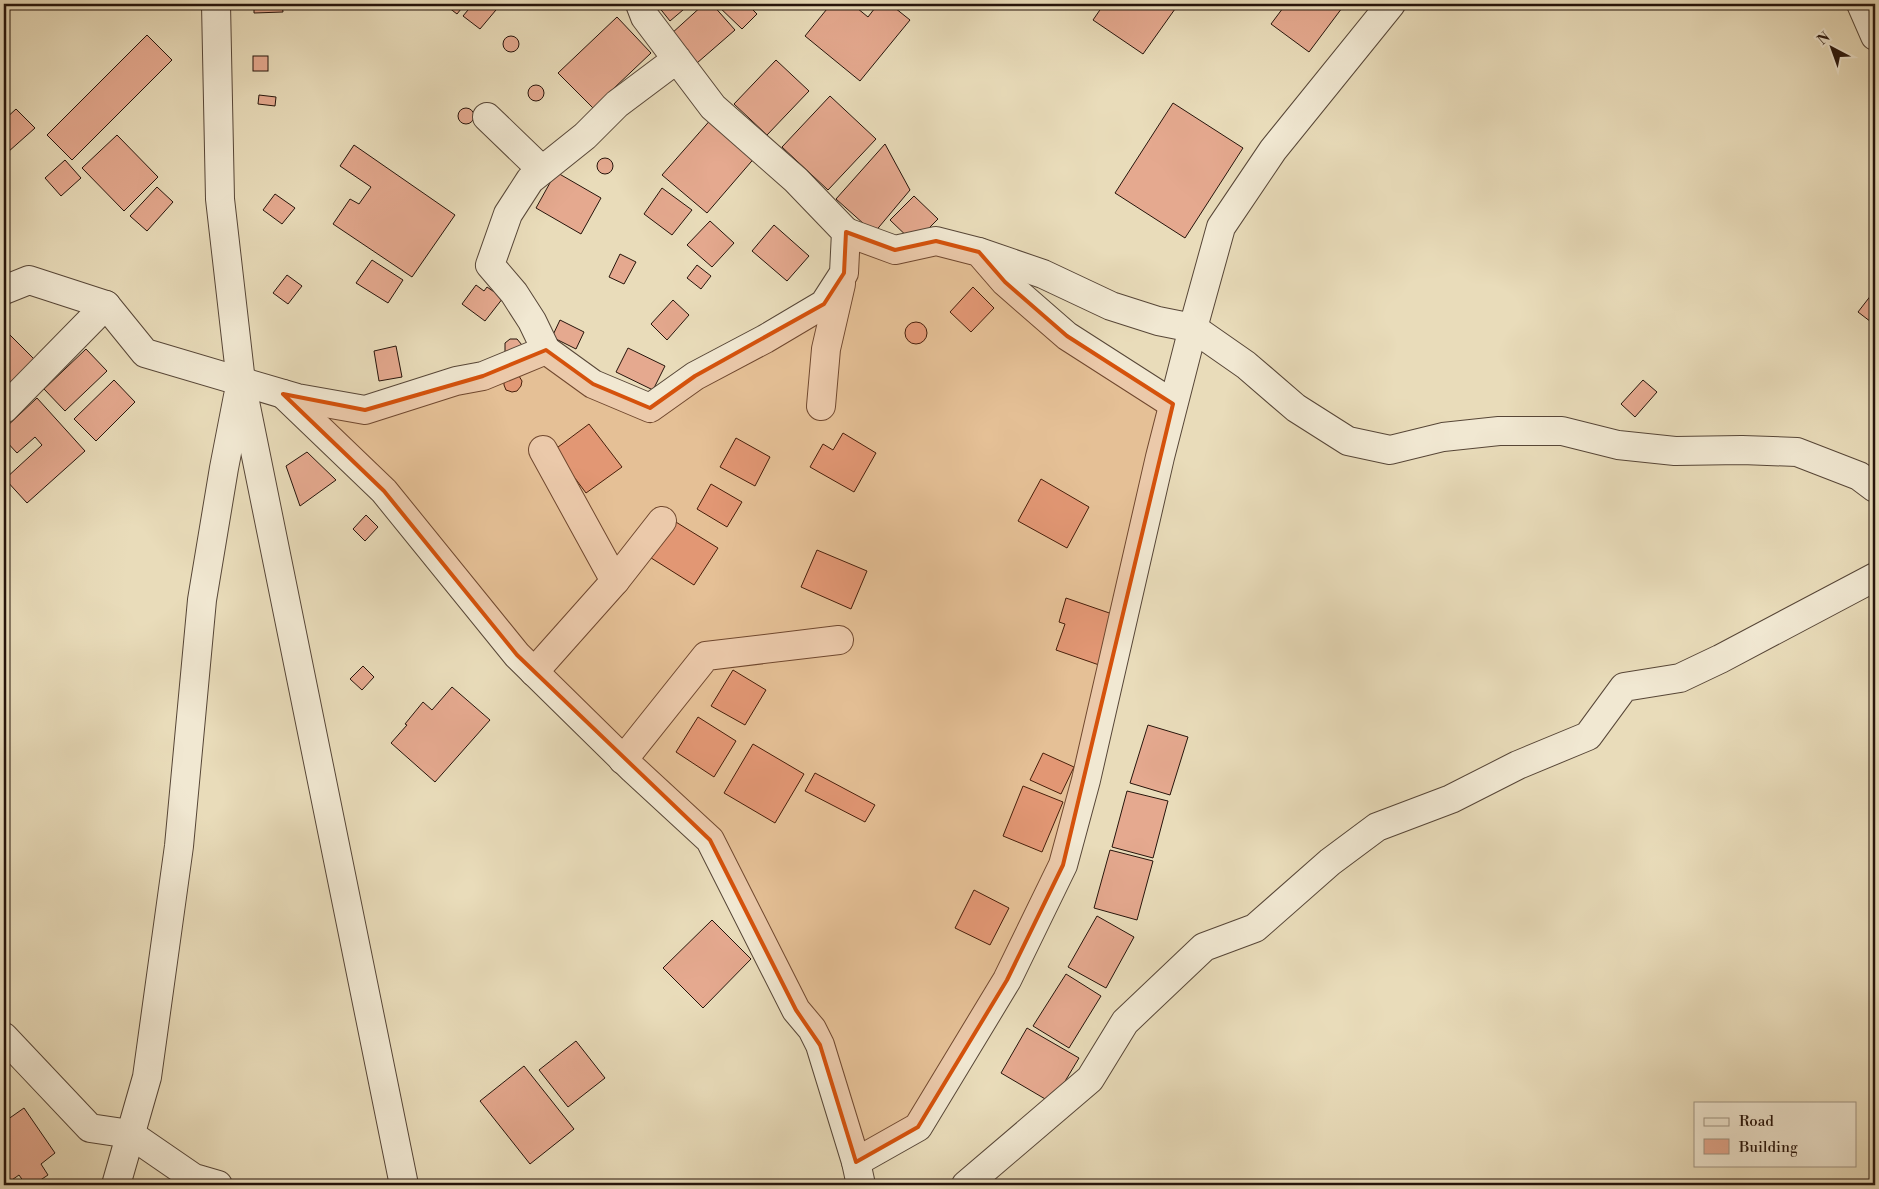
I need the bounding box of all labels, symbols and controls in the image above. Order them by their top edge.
north arrow [1806,22,1856,72]
text: N [1814,29,1834,49]
legend [1694,1102,1856,1166]
text: Road [1739,1112,1774,1131]
text: Building [1738,1138,1798,1157]

